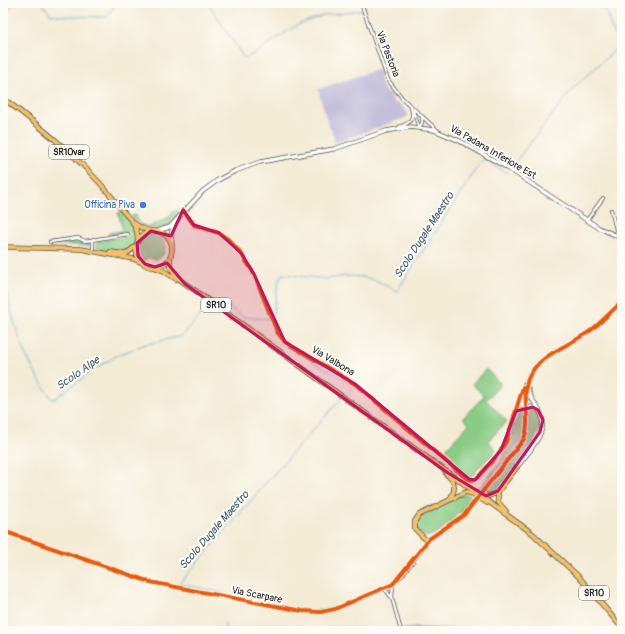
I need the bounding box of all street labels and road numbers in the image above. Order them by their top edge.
street label: Via Pastoria [374,29,402,79]
street label: Via Padana Inferiore Est [448,122,539,182]
road number: SR10var [49,145,89,159]
road number: SR10 [201,298,231,312]
street label: Via Valbona [309,343,357,379]
street label: Via Scarpare [231,584,283,606]
road number: SR10 [579,586,609,600]

